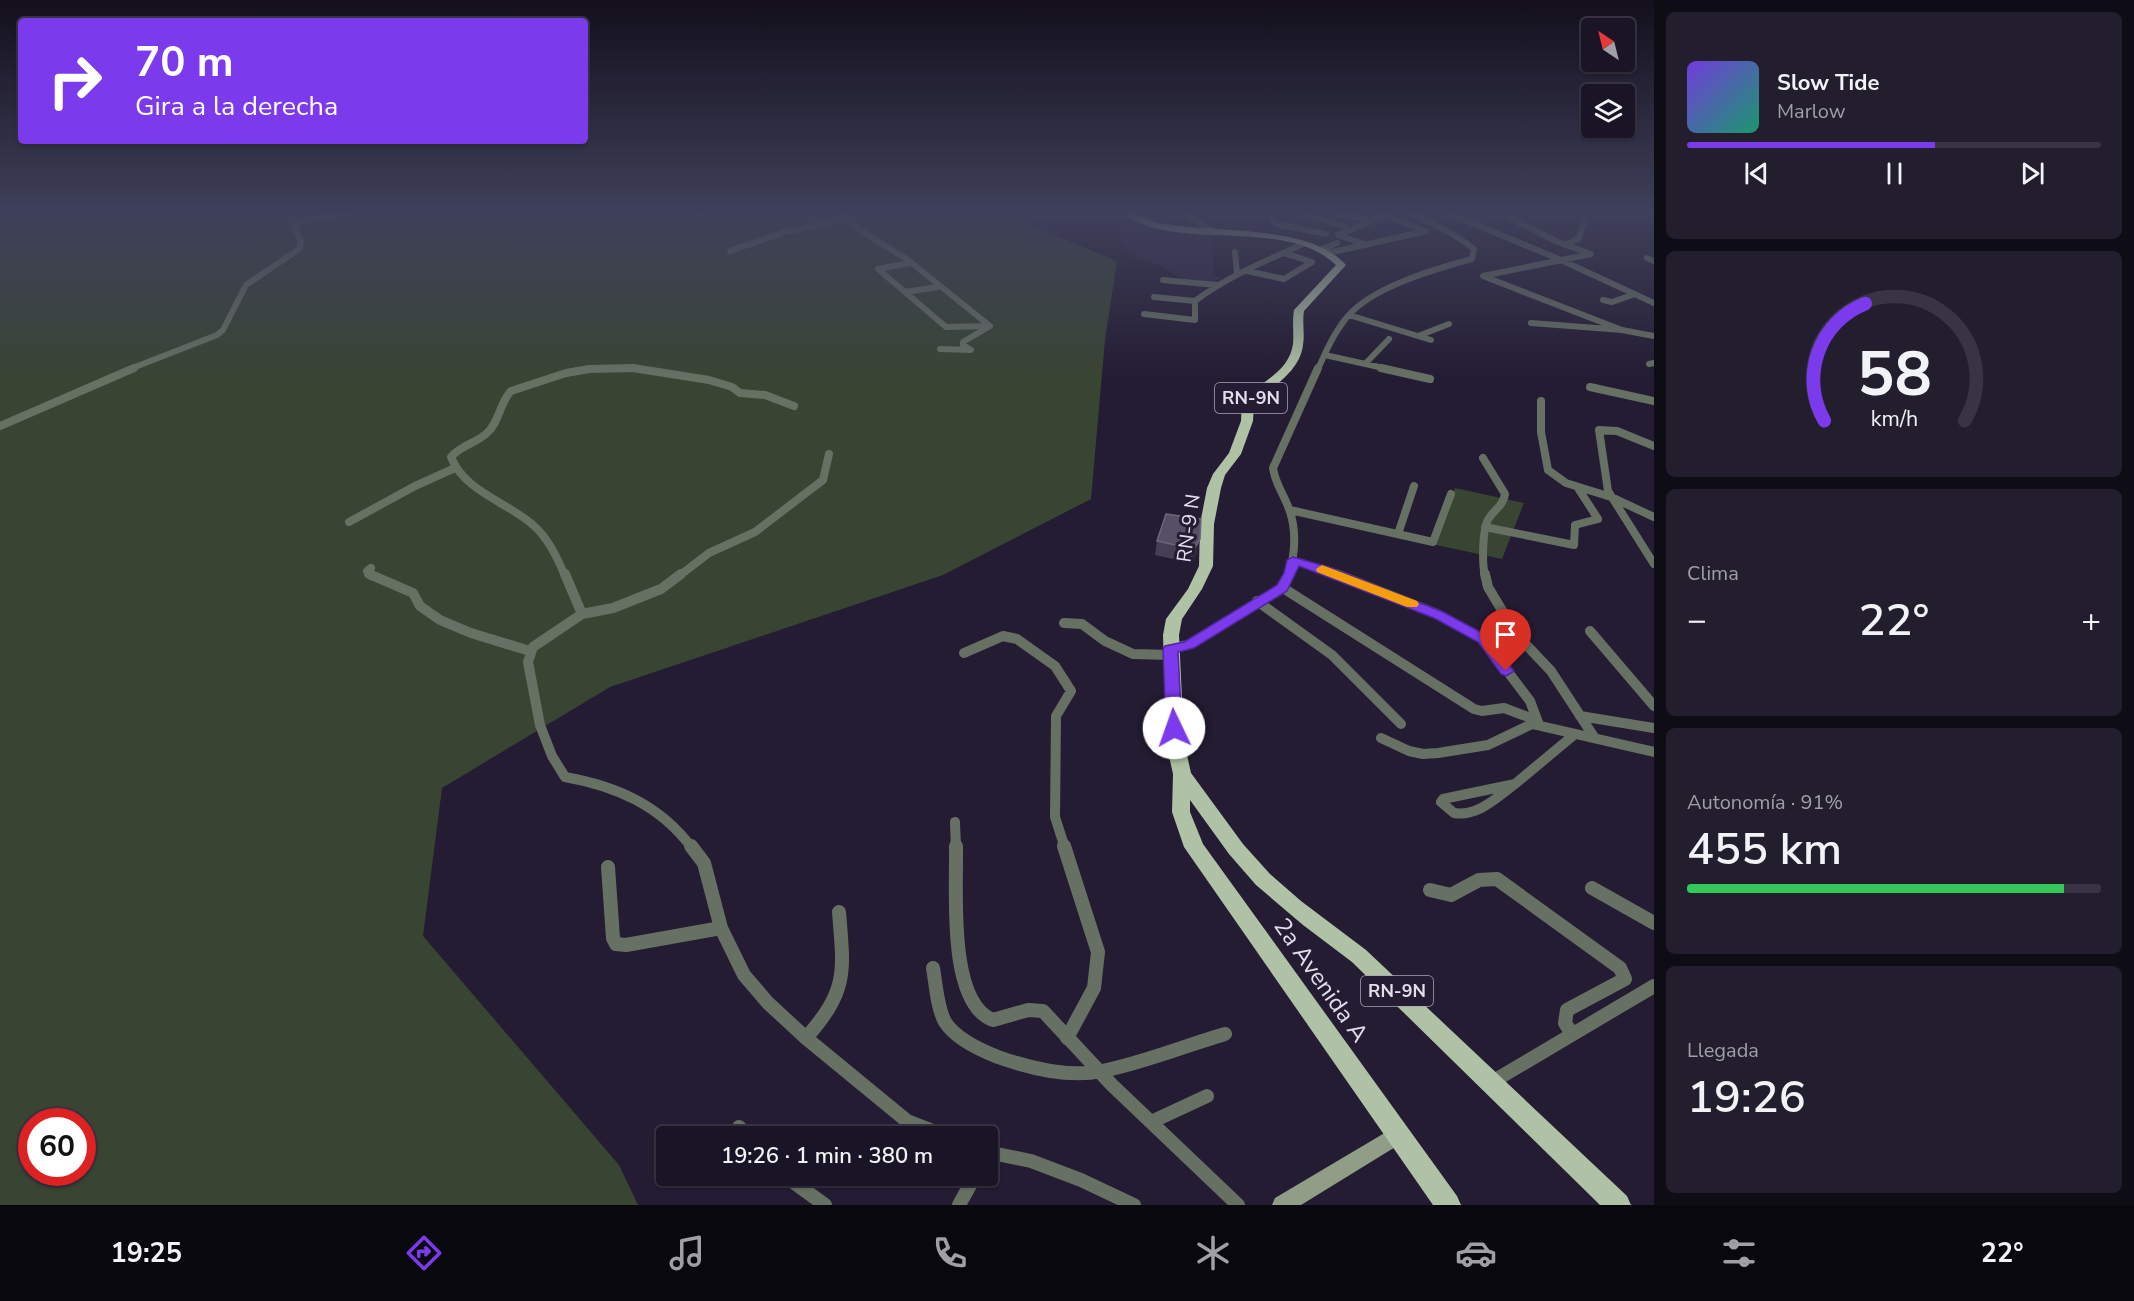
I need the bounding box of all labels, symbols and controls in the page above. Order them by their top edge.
north arrow [1581,18,1635,72]
map controls [1581,18,1635,138]
text: 70 m [135,34,234,91]
icon: right [36,42,114,120]
text: Slow Tide [1777,68,1879,98]
button: layers [1581,84,1635,138]
text: Gira a la derecha [135,88,338,125]
text: Marlow [1777,98,1845,125]
icon: previous [1740,157,1773,190]
icon: pause [1878,157,1911,190]
icon: next [2016,157,2049,190]
text: 58 [1857,332,1931,417]
road number: RN-9N [1215,383,1287,413]
text: km/h [1870,404,1918,434]
street label: RN-9 N [1170,492,1207,564]
text: Clima [1687,560,1739,587]
text: 22° [1859,590,1929,651]
text: − [1687,598,1707,643]
text: + [2081,598,2101,643]
pin [1480,609,1531,671]
icon: arrive [1489,618,1522,651]
position arrow [1142,696,1206,760]
text: Autonomía · 91% [1687,789,1843,816]
text: 455 km [1687,819,1842,880]
street label: 2a Avenida A [1266,912,1376,1049]
road number: RN-9N [1361,976,1433,1006]
text: Llegada [1687,1037,1759,1064]
text: 19:26 [1687,1067,1806,1128]
speed limit sign: 60 [18,1108,96,1186]
text: 19:26 · 1 min · 380 m [721,1141,933,1171]
icon: directions [403,1232,445,1274]
icon: music [666,1232,708,1274]
icon: phone [929,1232,971,1274]
icon: climate [1192,1232,1234,1274]
icon: car [1455,1232,1497,1274]
icon: filters [1718,1232,1760,1274]
text: 19:25 [110,1235,182,1272]
text: 22° [1981,1235,2023,1272]

